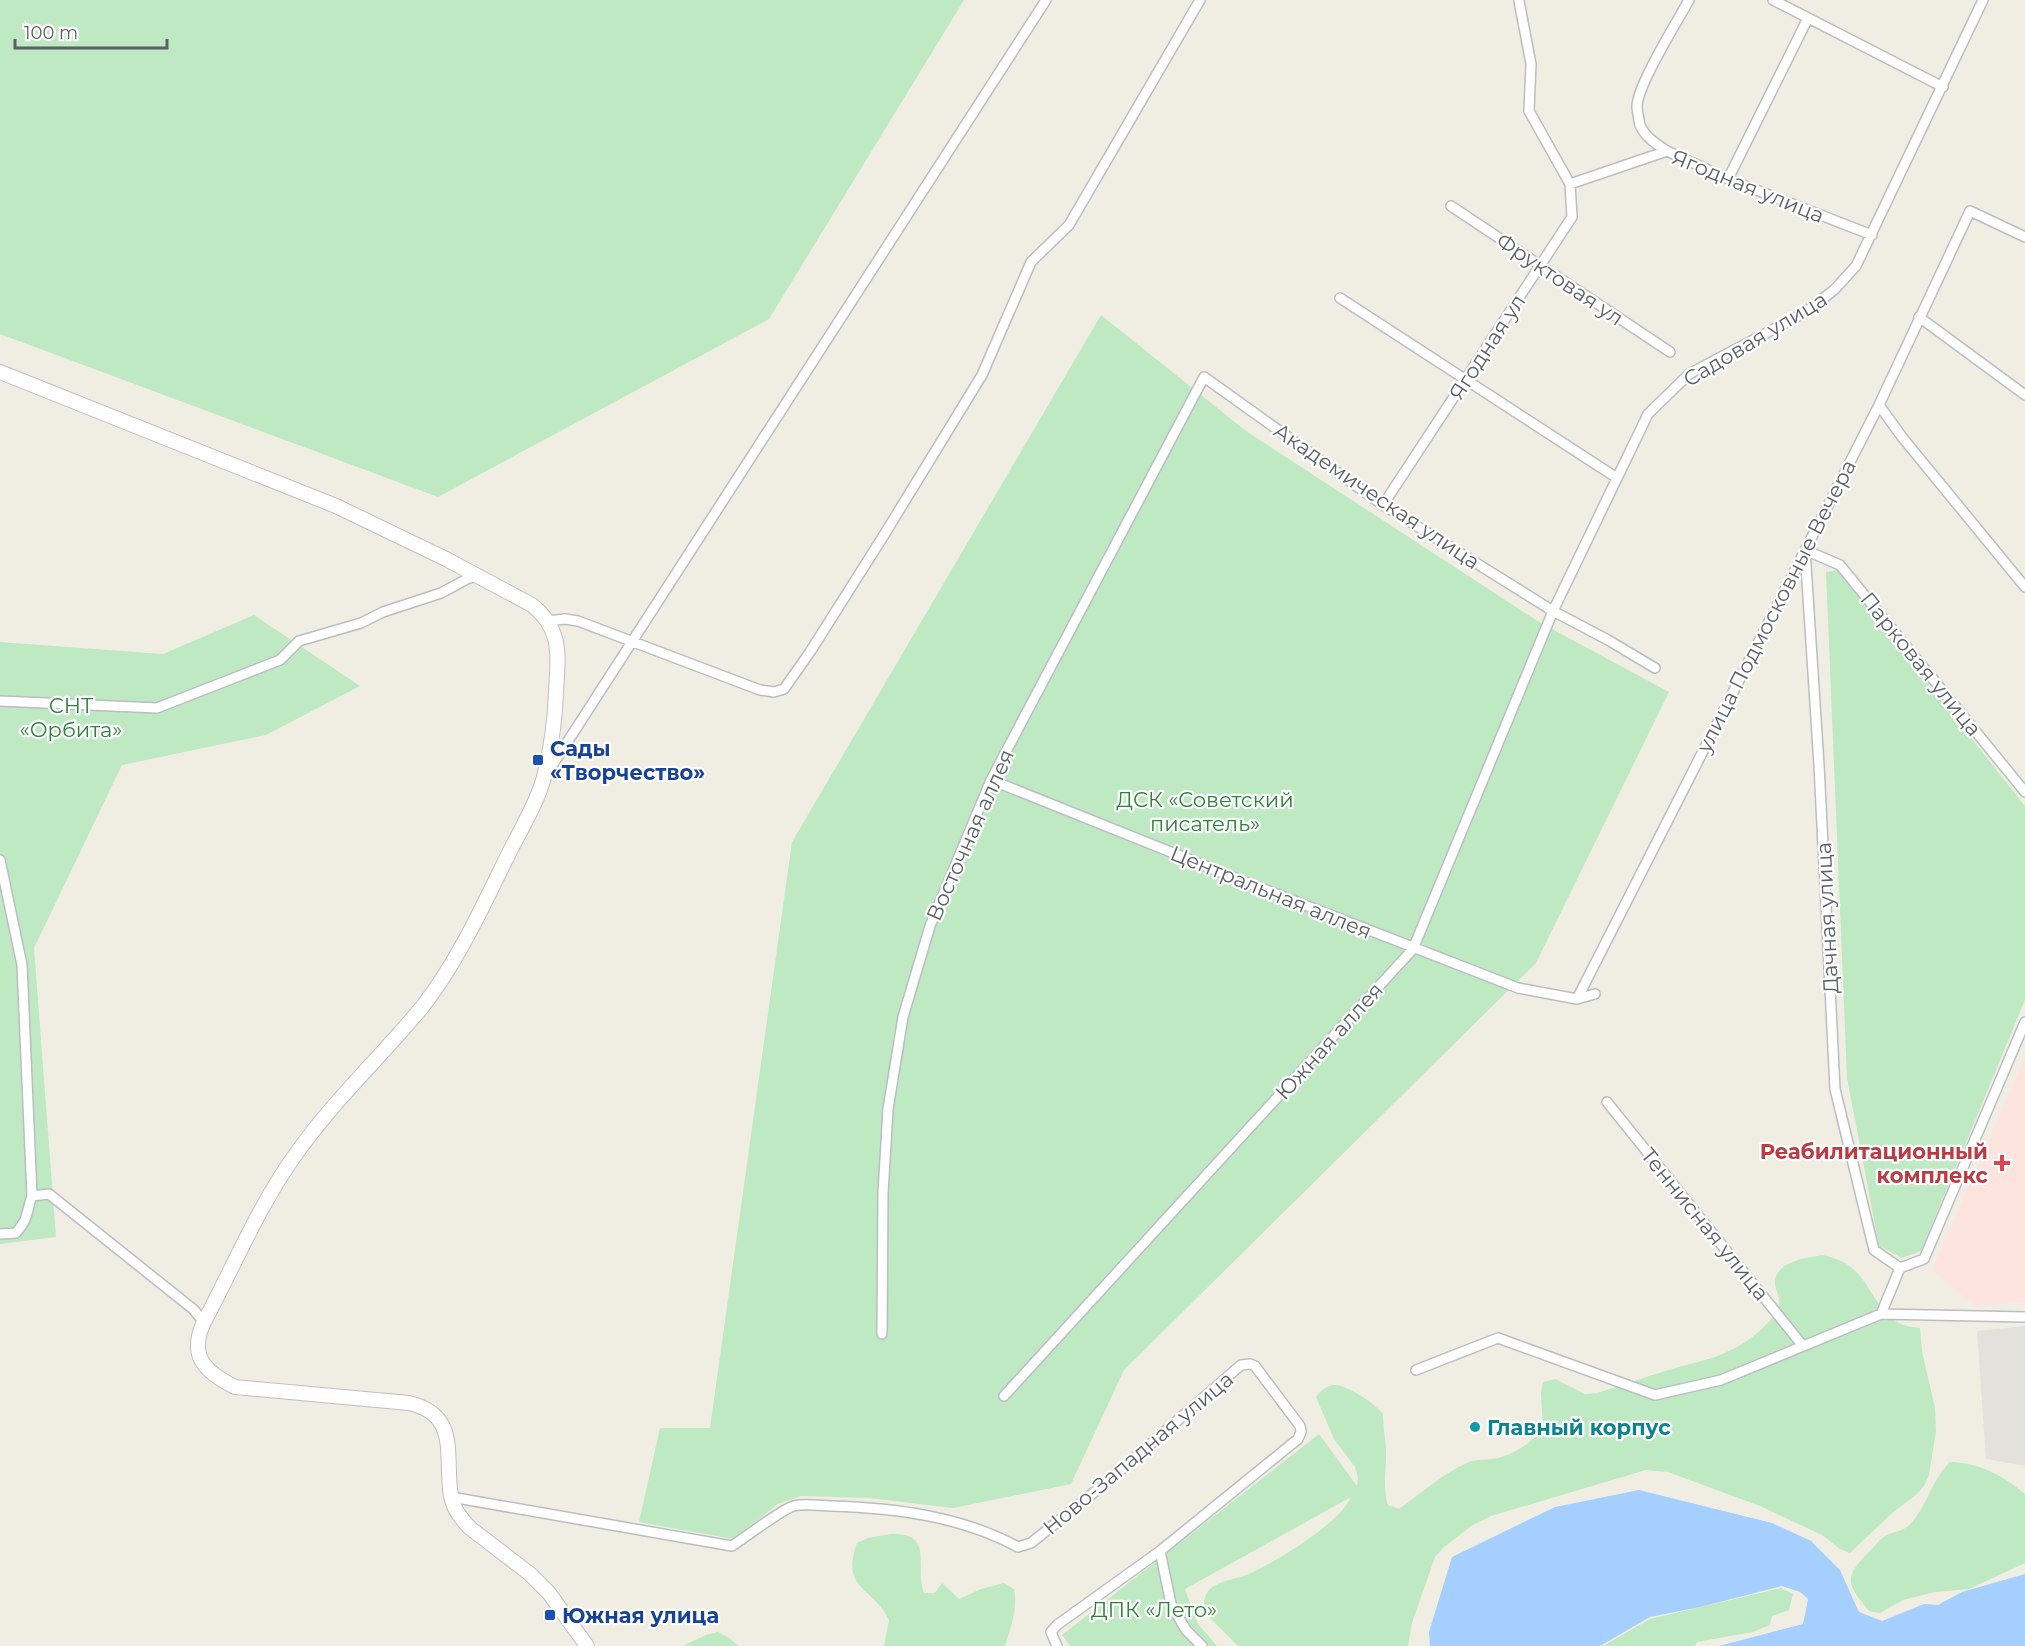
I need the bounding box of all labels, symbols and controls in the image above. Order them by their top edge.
scale bar [15,12,166,50]
text: 100 m [24,22,78,44]
street label: Ягодная улица [1668,144,1828,228]
street label: Фруктовая ул [1492,227,1628,331]
street label: Садовая улица [1679,286,1831,392]
street label: Ягодная ул [1444,289,1530,405]
street label: Академическая улица [1269,418,1485,574]
street label: улица Подмосковные Вечера [1691,456,1861,757]
street label: Парковая улица [1855,587,1987,741]
park label: СНТ «Орбита» [20,693,122,742]
place label: Сады «Творчество» [550,736,705,785]
street label: Восточная аллея [921,745,1019,925]
marker: Сады «Творчество» [531,753,545,767]
park label: ДСК «Советский писатель» [1116,787,1294,836]
street label: Центральная аллея [1167,840,1375,944]
street label: Дачная улица [1811,842,1843,994]
street label: Южная аллея [1270,977,1388,1105]
place label: Реабилитационный комплекс [1760,1139,1989,1188]
street label: Теннисная улица [1636,1143,1774,1305]
marker: Реабилитационный комплекс [1993,1154,2011,1172]
street label: Ново-Западная улица [1038,1366,1238,1540]
place label: Главный корпус [1487,1415,1671,1440]
marker: Главный корпус [1468,1420,1482,1434]
park label: ДПК «Лето» [1091,1597,1217,1622]
place label: Южная улица [562,1603,719,1628]
marker: Южная улица [543,1608,557,1622]

